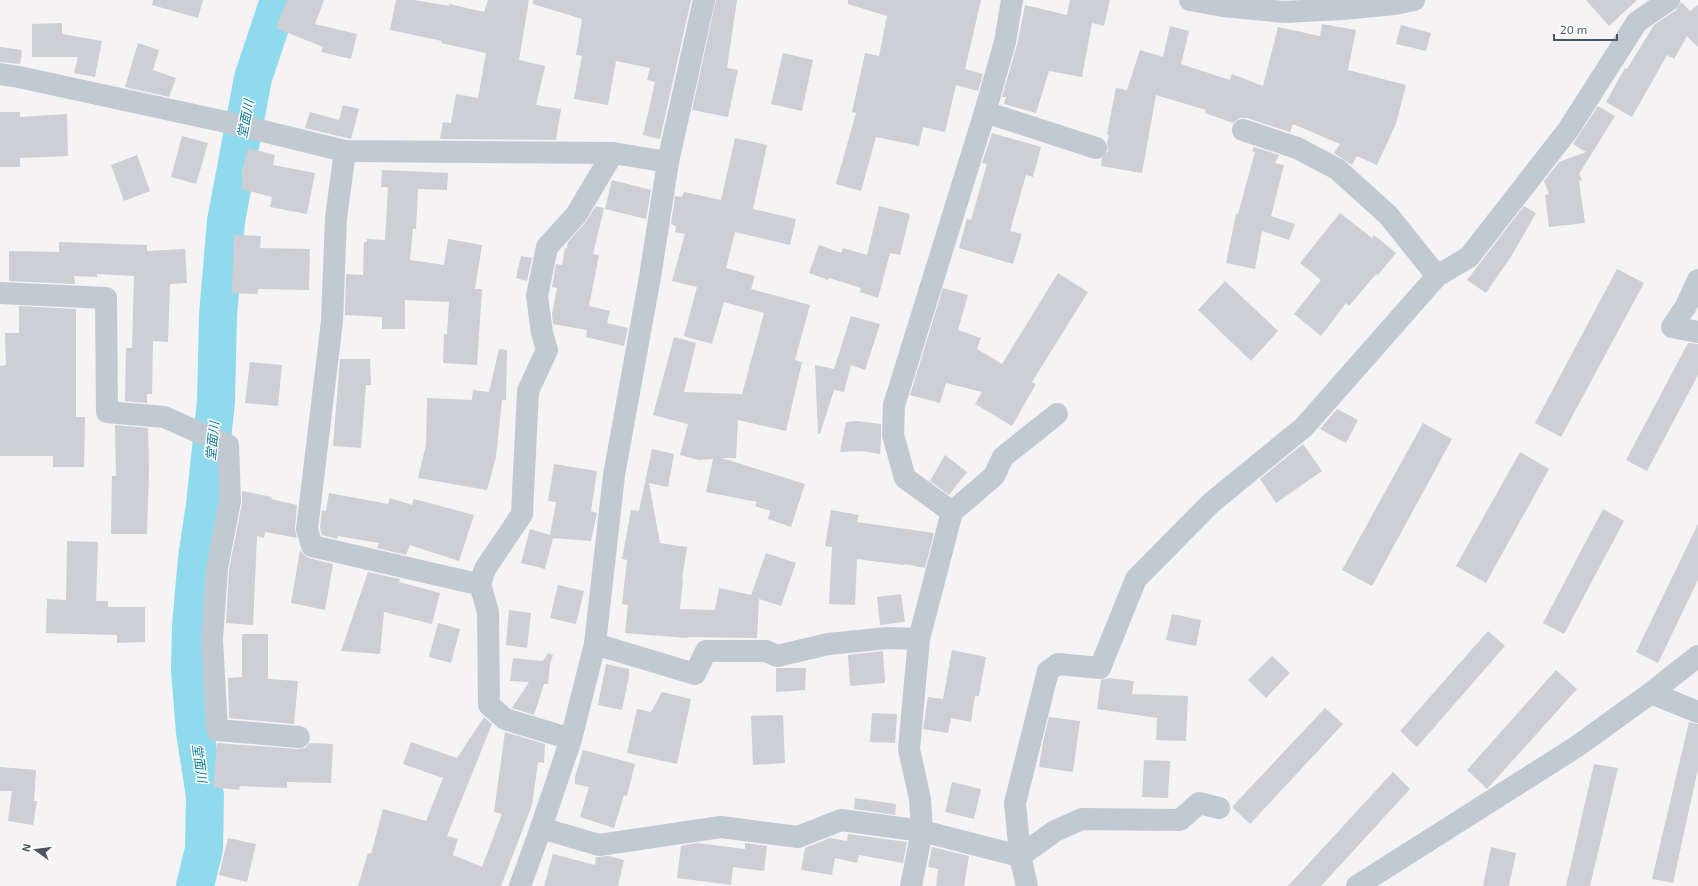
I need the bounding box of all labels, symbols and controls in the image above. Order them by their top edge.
scale bar [1554,16,1617,42]
text: 20 m [1560,22,1587,36]
water label: 堂面川 [233,96,257,140]
water label: 堂面川 [202,419,222,461]
water label: 堂面川 [189,743,211,785]
north arrow [16,830,56,870]
text: N [19,842,33,853]

